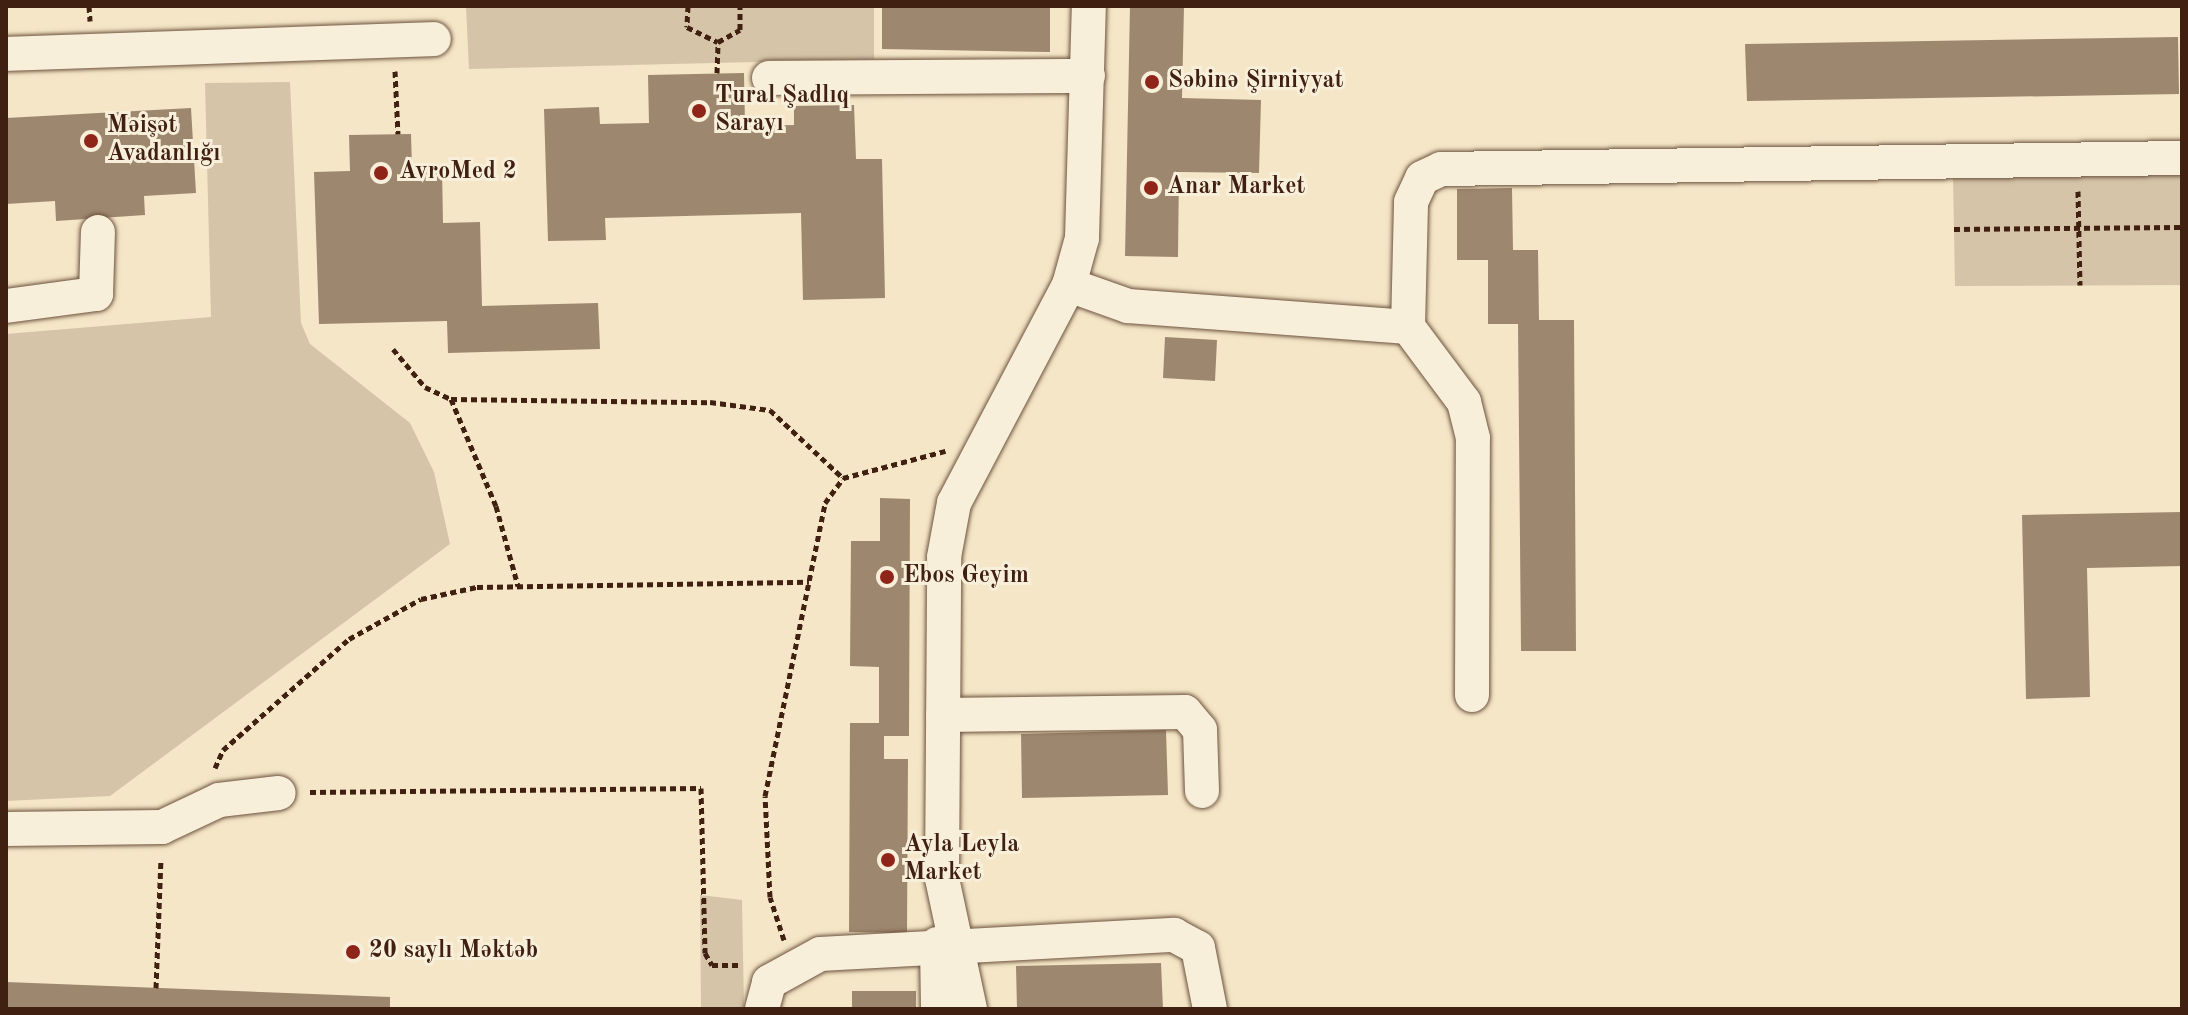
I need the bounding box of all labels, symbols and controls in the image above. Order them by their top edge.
place label: Səbinə Şirniyyat [1168,68,1343,96]
marker: Səbinə Şirniyyat [1143,73,1161,91]
place label: Tural Şadlıq Sarayı [715,83,849,139]
marker: Tural Şadlıq Sarayı [690,102,708,120]
place label: Məişət Avadanlığı [107,113,220,169]
marker: Məişət Avadanlığı [82,132,100,150]
place label: AvroMed 2 [399,159,517,187]
marker: AvroMed 2 [370,162,392,184]
place label: Anar Market [1167,174,1305,202]
marker: Anar Market [1142,179,1160,197]
place label: Ebos Geyim [903,563,1029,591]
marker: Ebos Geyim [878,568,896,586]
place label: Ayla Leyla Market [904,832,1019,888]
marker: Ayla Leyla Market [879,851,897,869]
place label: 20 saylı Məktəb [369,938,538,966]
marker: 20 saylı Məktəb [344,943,362,961]

